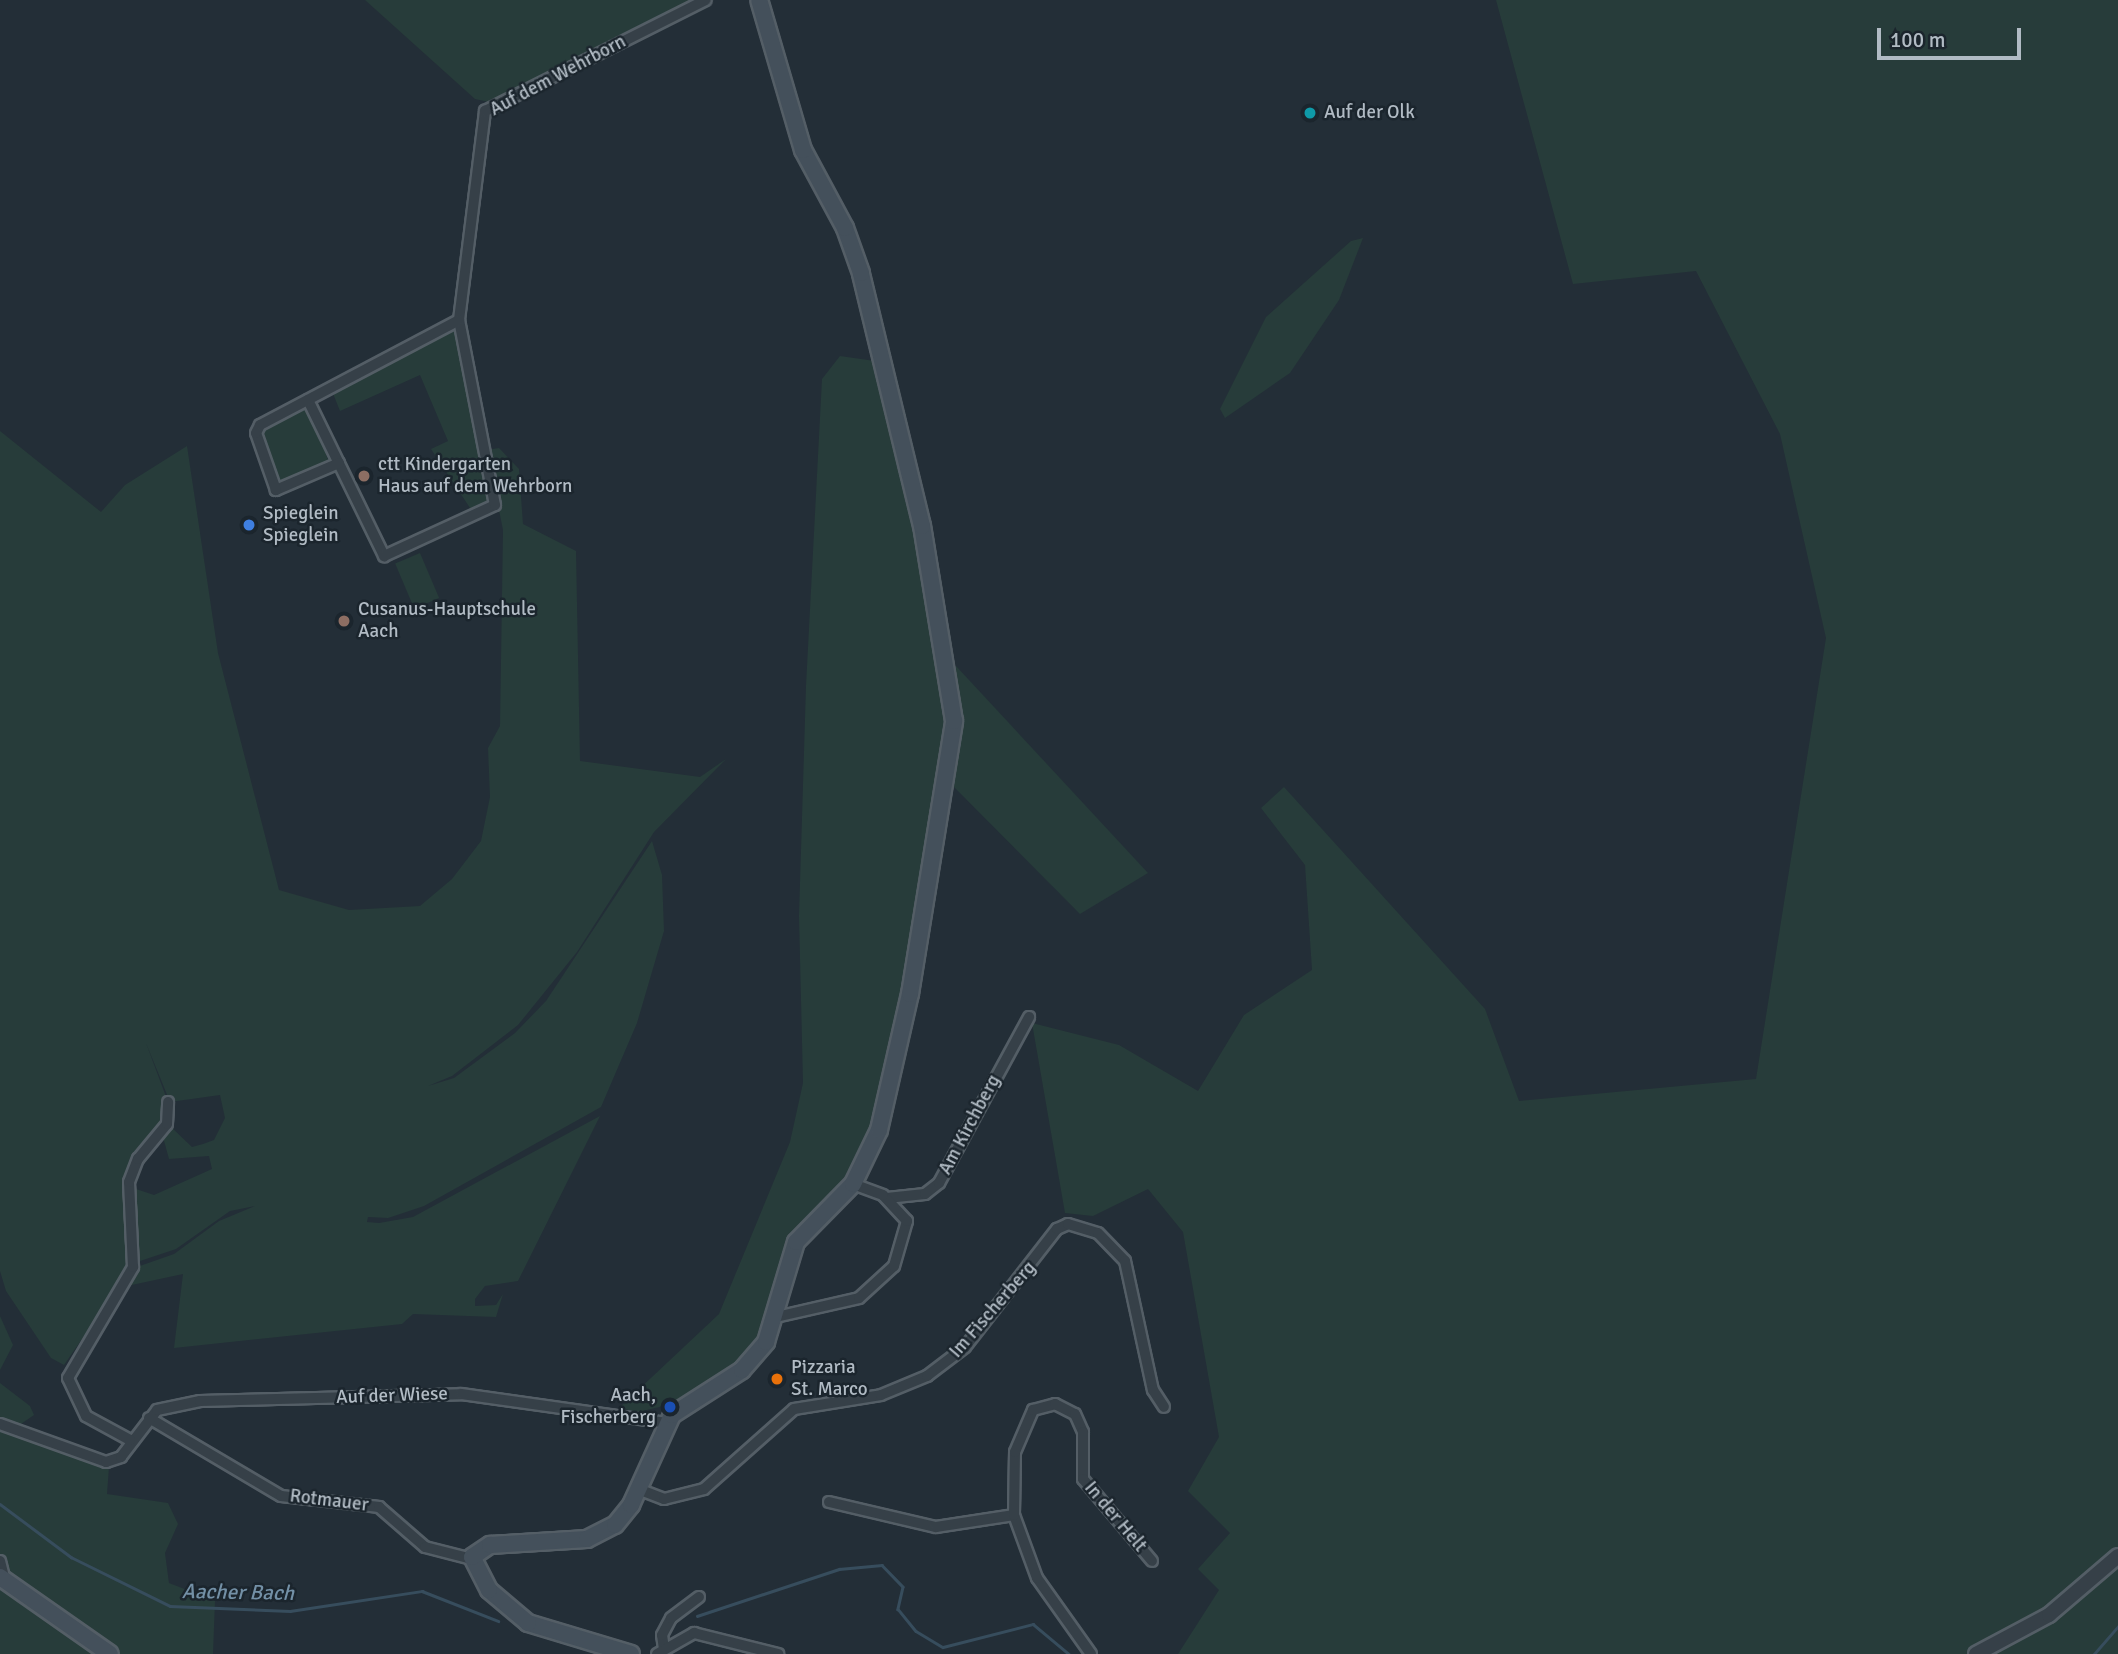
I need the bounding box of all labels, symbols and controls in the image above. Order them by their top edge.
scale bar [1880,14,2024,58]
text: 100 m [1890,27,1945,53]
street label: Auf dem Wehrborn [486,31,630,121]
place label: Auf der Olk [1324,102,1415,124]
marker: Auf der Olk [1302,105,1318,121]
place label: ctt Kindergarten Haus auf dem Wehrborn [378,454,572,498]
marker: ctt Kindergarten Haus auf dem Wehrborn [356,468,372,484]
place label: Spieglein Spieglein [263,503,339,547]
marker: Spieglein Spieglein [241,517,257,533]
place label: Cusanus-Hauptschule Aach [358,599,536,643]
marker: Cusanus-Hauptschule Aach [336,613,352,629]
street label: Am Kirchberg [934,1071,1006,1179]
street label: Im Fischerberg [945,1257,1041,1363]
place label: Pizzaria St. Marco [791,1357,868,1401]
marker: Pizzaria St. Marco [769,1371,785,1387]
street label: Auf der Wiese [336,1383,448,1409]
place label: Aach, Fischerberg [560,1385,656,1429]
marker: Aach, Fischerberg [662,1399,678,1415]
street label: In der Helt [1079,1477,1151,1557]
street label: Rotmauer [288,1485,370,1517]
water label: Aacher Bach [182,1578,294,1606]

